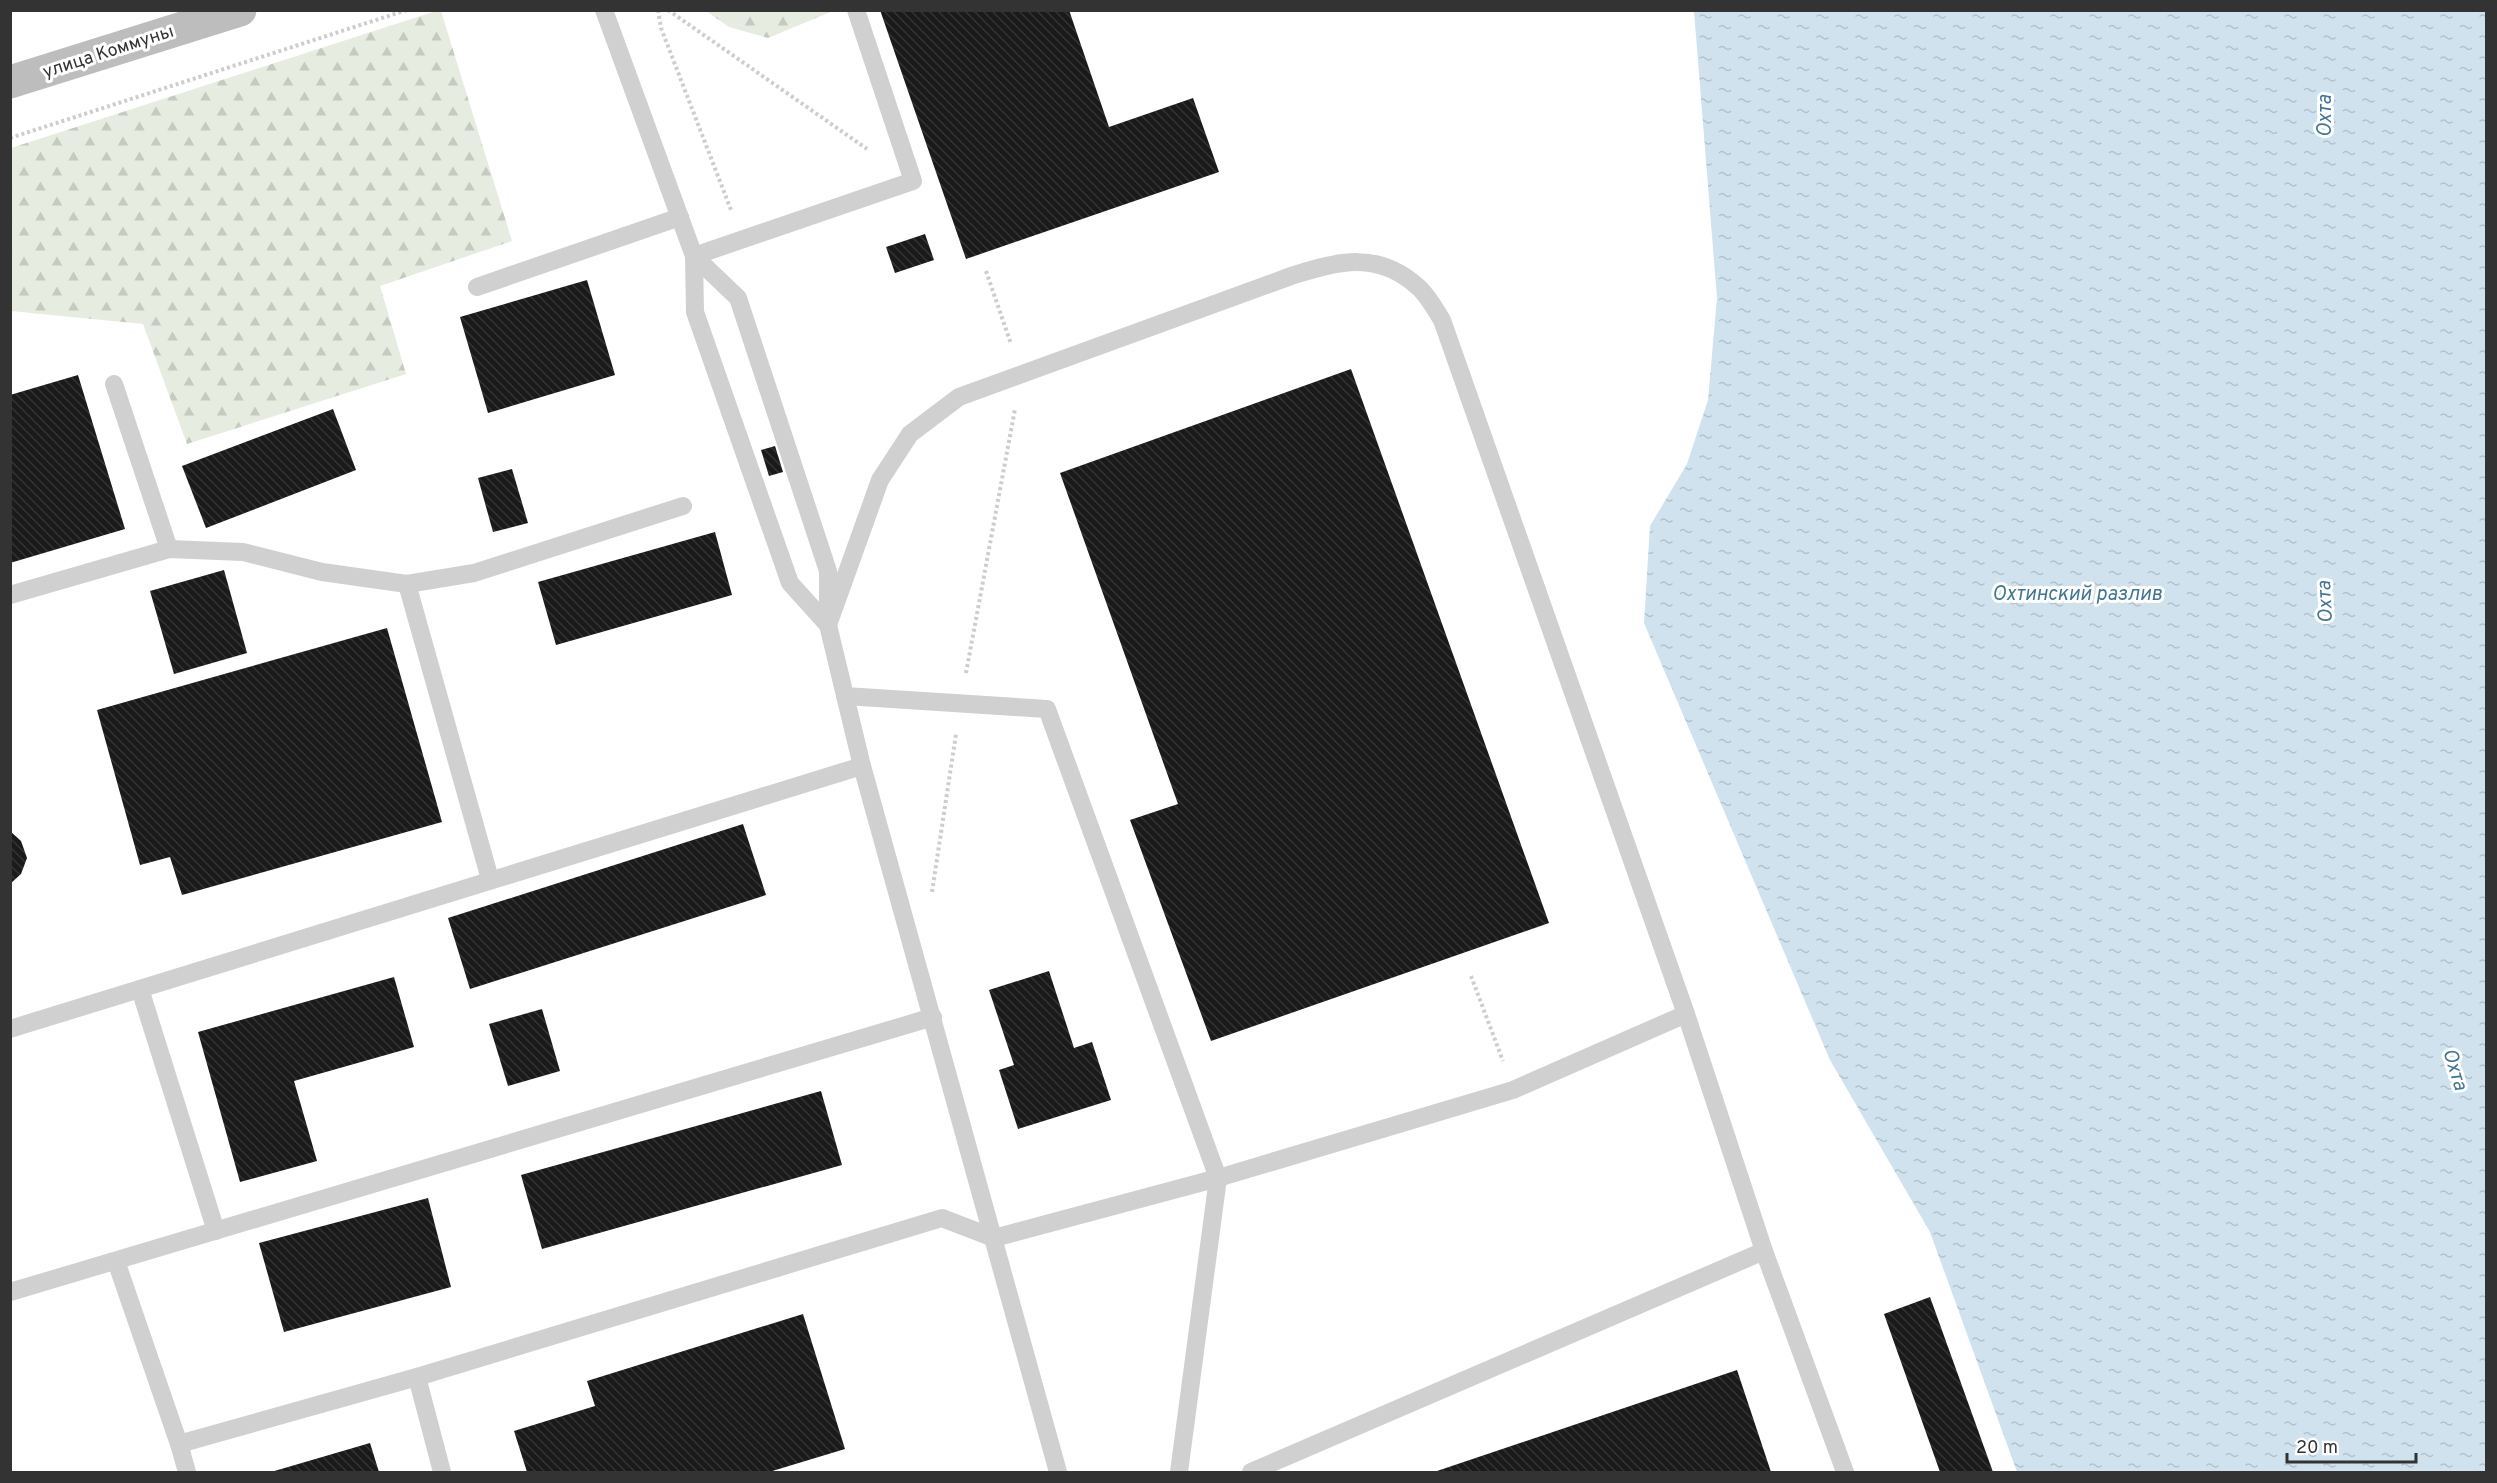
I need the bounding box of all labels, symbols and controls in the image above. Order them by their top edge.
street label: улица Коммуны [40,20,177,84]
water label: Охта [2313,94,2339,137]
water label: Охта [2312,579,2340,624]
water label: Охтинский разлив [1992,582,2162,608]
water label: Охта [2435,1045,2473,1094]
scale bar [2287,1426,2416,1464]
text: 20 m [2296,1437,2338,1460]

